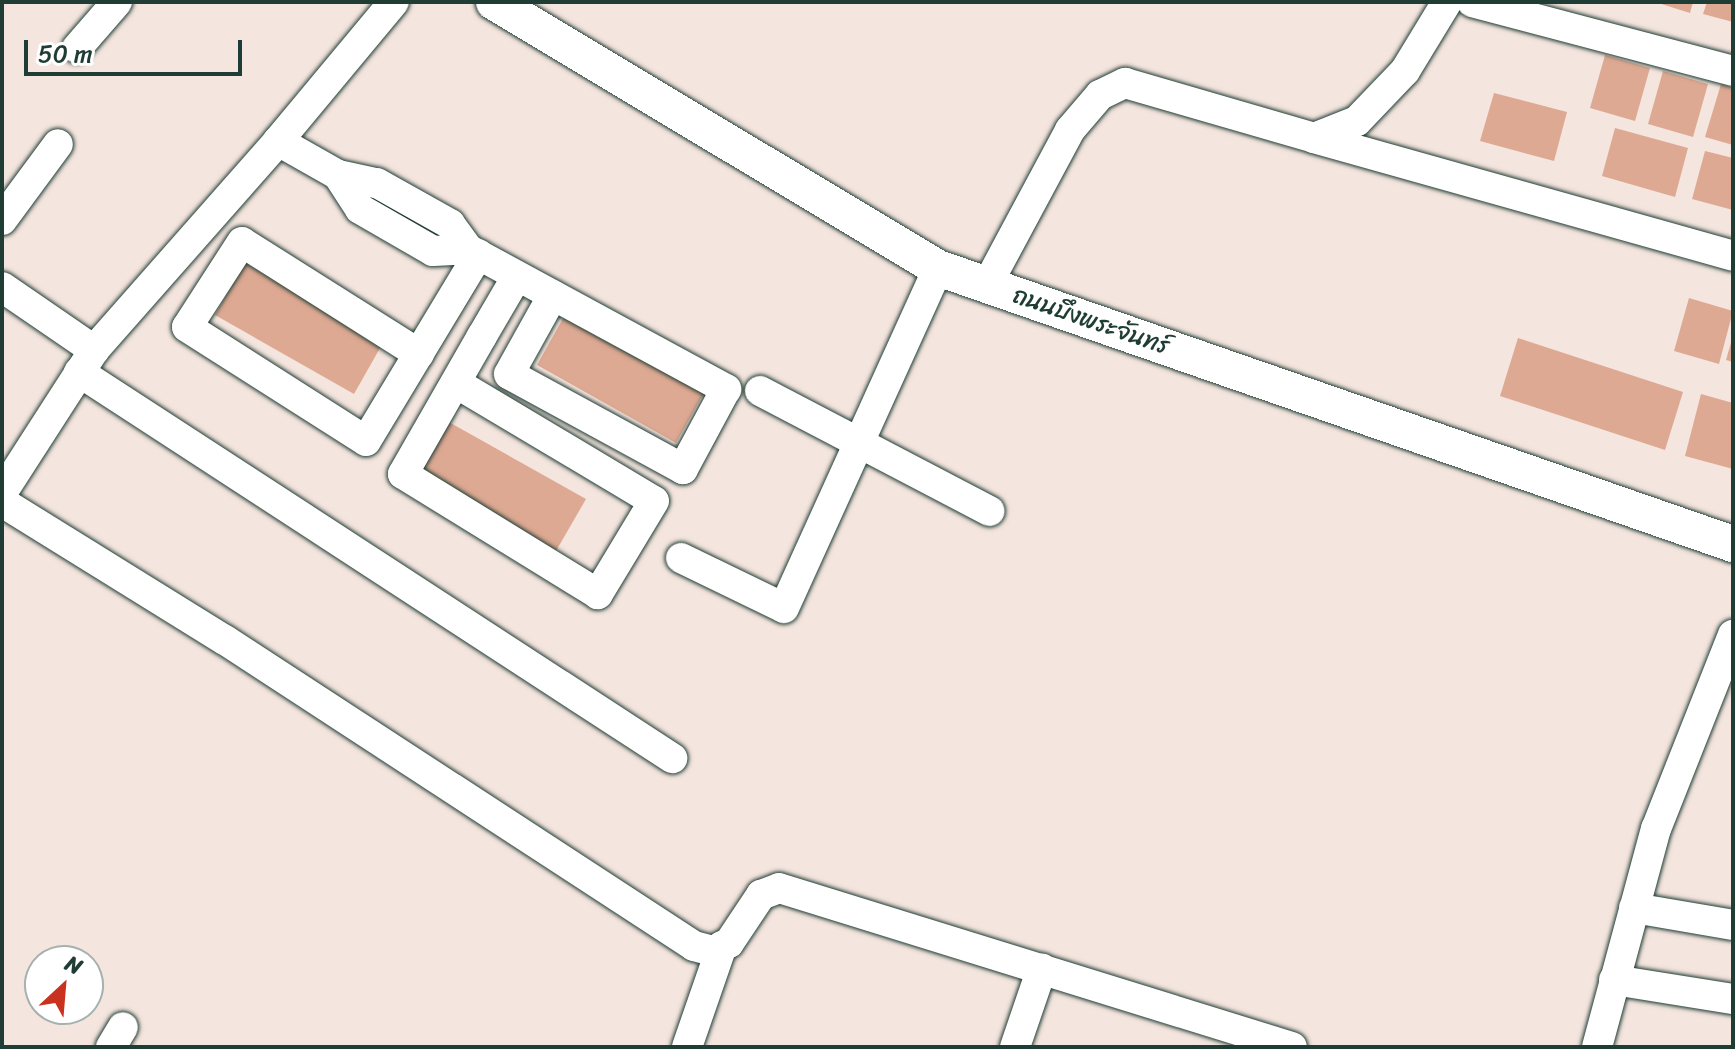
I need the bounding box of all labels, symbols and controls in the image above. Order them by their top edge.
scale bar [28,24,246,74]
text: 50 m [38,33,93,75]
street label: ถนนบึงพระจันทร์ [1009,281,1173,361]
text: N [58,944,89,986]
north arrow [24,945,104,1025]

